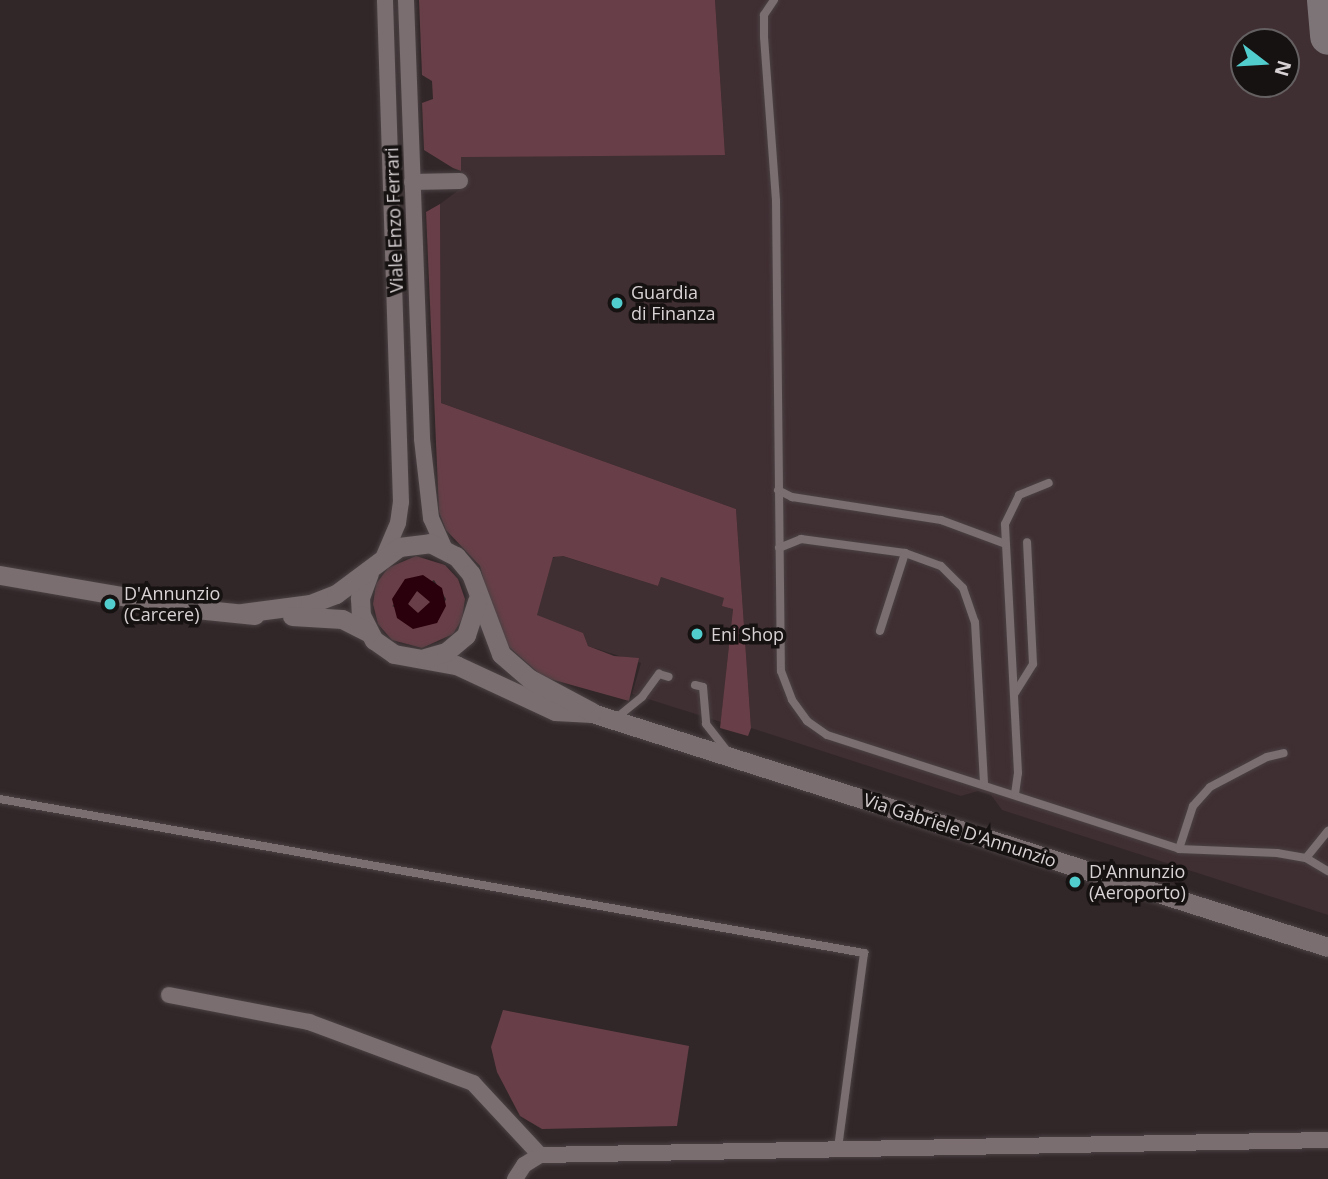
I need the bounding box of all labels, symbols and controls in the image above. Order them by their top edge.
north arrow [1230,28,1300,98]
text: N [1268,57,1298,80]
street label: Viale Enzo Ferrari [381,147,407,293]
place label: Guardia di Finanza [631,282,716,324]
marker: Guardia di Finanza [609,295,625,311]
place label: D'Annunzio (Carcere) [124,583,220,626]
marker: D'Annunzio (Carcere) [102,596,118,612]
place label: Eni Shop [711,623,784,645]
marker: Eni Shop [689,626,705,642]
street label: Via Gabriele D'Annunzio [861,789,1059,871]
place label: D'Annunzio (Aeroporto) [1089,861,1186,903]
marker: D'Annunzio (Aeroporto) [1067,874,1083,890]

